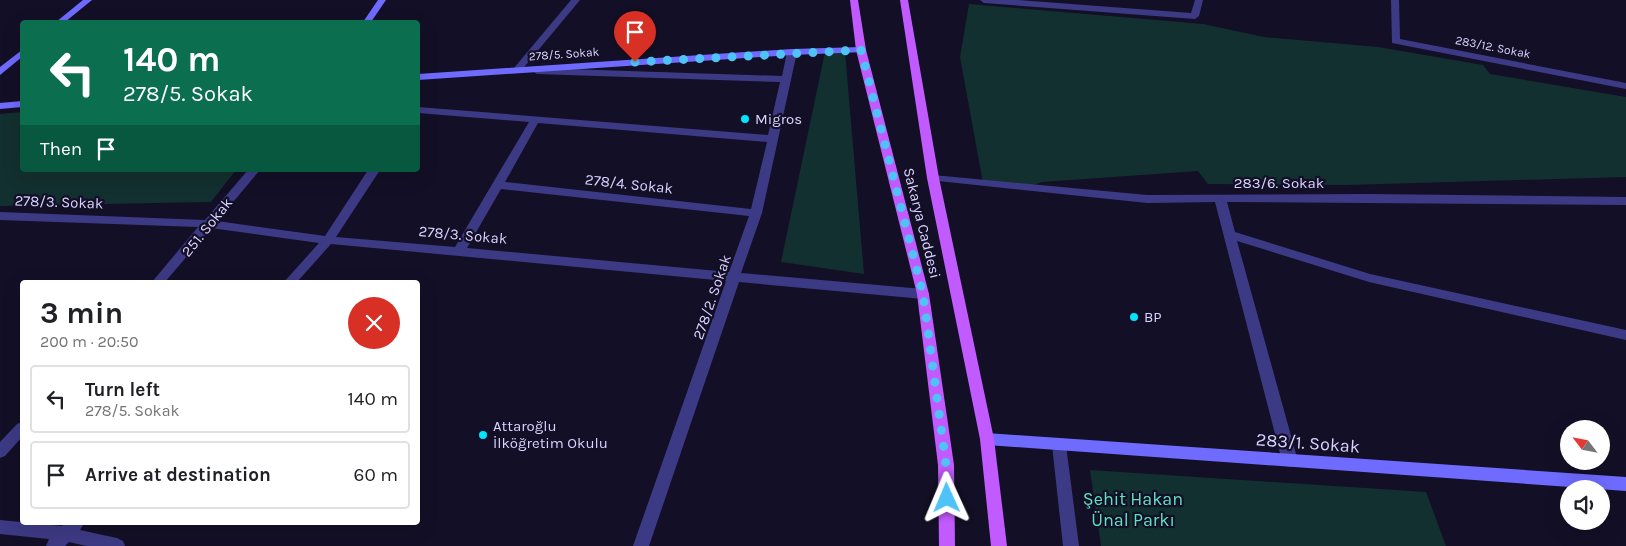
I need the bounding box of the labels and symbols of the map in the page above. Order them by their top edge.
pin [614,11,656,62]
street label: 283/12. Sokak [1454,33,1532,61]
street label: 278/5. Sokak [528,45,600,63]
place label: Migros [755,110,802,128]
marker: Migros [739,113,751,125]
street label: Sakarya Caddesi [900,166,944,280]
street label: 278/4. Sokak [584,170,674,198]
street label: 283/6. Sokak [1234,174,1324,192]
street label: 278/3. Sokak [14,191,104,213]
street label: 251. Sokak [178,194,236,260]
street label: 278/3. Sokak [418,222,508,248]
street label: 278/2. Sokak [689,252,735,342]
place label: BP [1144,308,1162,326]
marker: BP [1128,311,1140,323]
place label: Attaroğlu İlköğretim Okulu [493,417,608,452]
north arrow [1560,420,1610,470]
street label: 283/1. Sokak [1255,428,1361,458]
marker: Attaroğlu İlköğretim Okulu [477,429,489,441]
position arrow [920,471,972,523]
park label: Şehit Hakan Ünal Parkı [1083,488,1183,531]

